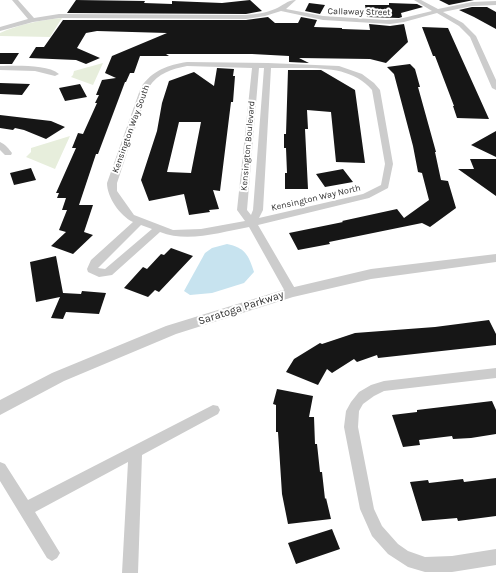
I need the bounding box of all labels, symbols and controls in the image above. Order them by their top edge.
street label: Callaway Street [327,6,391,18]
street label: Kensington Way South [110,83,152,175]
street label: Kensington Boulevard [239,100,257,192]
street label: Kensington Way North [270,182,362,214]
street label: Saratoga Parkway [197,288,285,328]

